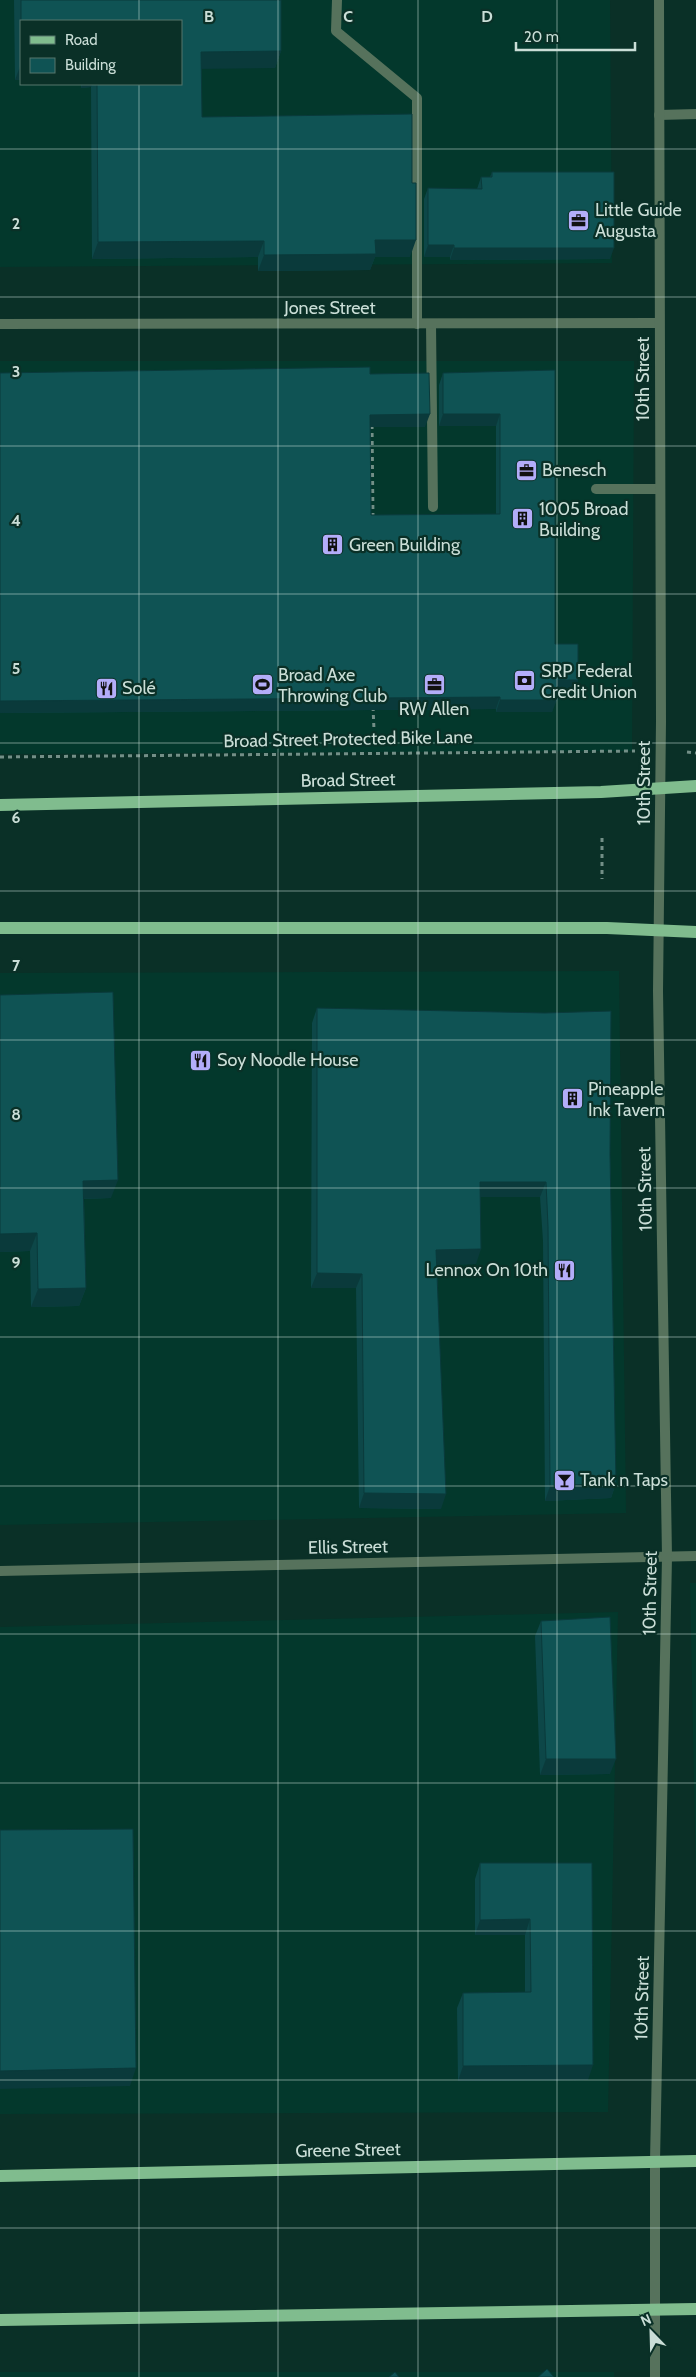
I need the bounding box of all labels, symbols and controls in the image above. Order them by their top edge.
text: B [204,7,214,26]
text: C [343,7,353,26]
text: D [481,7,493,26]
legend [20,20,182,85]
scale bar [516,20,635,52]
text: 20 m [524,28,559,46]
text: Road [65,31,98,49]
text: Building [65,56,116,74]
place label: Little Guide Augusta [595,199,682,242]
office icon: Little Guide Augusta [567,208,591,232]
text: 2 [12,214,20,233]
street label: Jones Street [283,297,376,319]
street label: 10th Street [632,337,654,421]
text: 3 [12,362,20,381]
office icon: Benesch [514,458,538,482]
place label: Benesch [542,459,607,481]
place label: 1005 Broad Building [539,498,628,541]
building icon: 1005 Broad Building [511,507,535,531]
text: 4 [11,511,21,530]
building icon: Green Building [321,533,345,557]
place label: Green Building [349,534,461,556]
text: 5 [12,659,20,678]
place label: SRP Federal Credit Union [541,660,637,703]
place label: Broad Axe Throwing Club [278,664,387,707]
bank icon: SRP Federal Credit Union [513,669,537,693]
office icon: RW Allen [422,672,446,696]
sports icon: Broad Axe Throwing Club [250,673,274,697]
restaurant icon: Solé [94,676,118,700]
place label: Solé [122,677,156,699]
place label: RW Allen [399,698,469,720]
street label: Broad Street Protected Bike Lane [223,726,473,752]
street label: 10th Street [633,741,655,825]
street label: Broad Street [300,768,396,792]
text: 6 [12,808,21,827]
text: 7 [12,956,21,975]
restaurant icon: Soy Noodle House [189,1048,213,1072]
place label: Soy Noodle House [217,1049,358,1071]
place label: Pineapple Ink Tavern [588,1078,665,1121]
building icon: Pineapple Ink Tavern [560,1087,584,1111]
text: 8 [11,1105,21,1124]
street label: 10th Street [633,1147,657,1231]
text: 9 [12,1253,21,1272]
restaurant icon: Lennox On 10th [552,1258,576,1282]
place label: Lennox On 10th [426,1259,548,1281]
bar icon: Tank n Taps [552,1468,576,1492]
place label: Tank n Taps [580,1469,668,1491]
street label: Ellis Street [308,1535,388,1559]
street label: 10th Street [638,1551,662,1635]
street label: 10th Street [630,1956,654,2040]
street label: Greene Street [295,2138,401,2162]
north arrow [626,2307,676,2357]
text: N [638,2310,654,2330]

